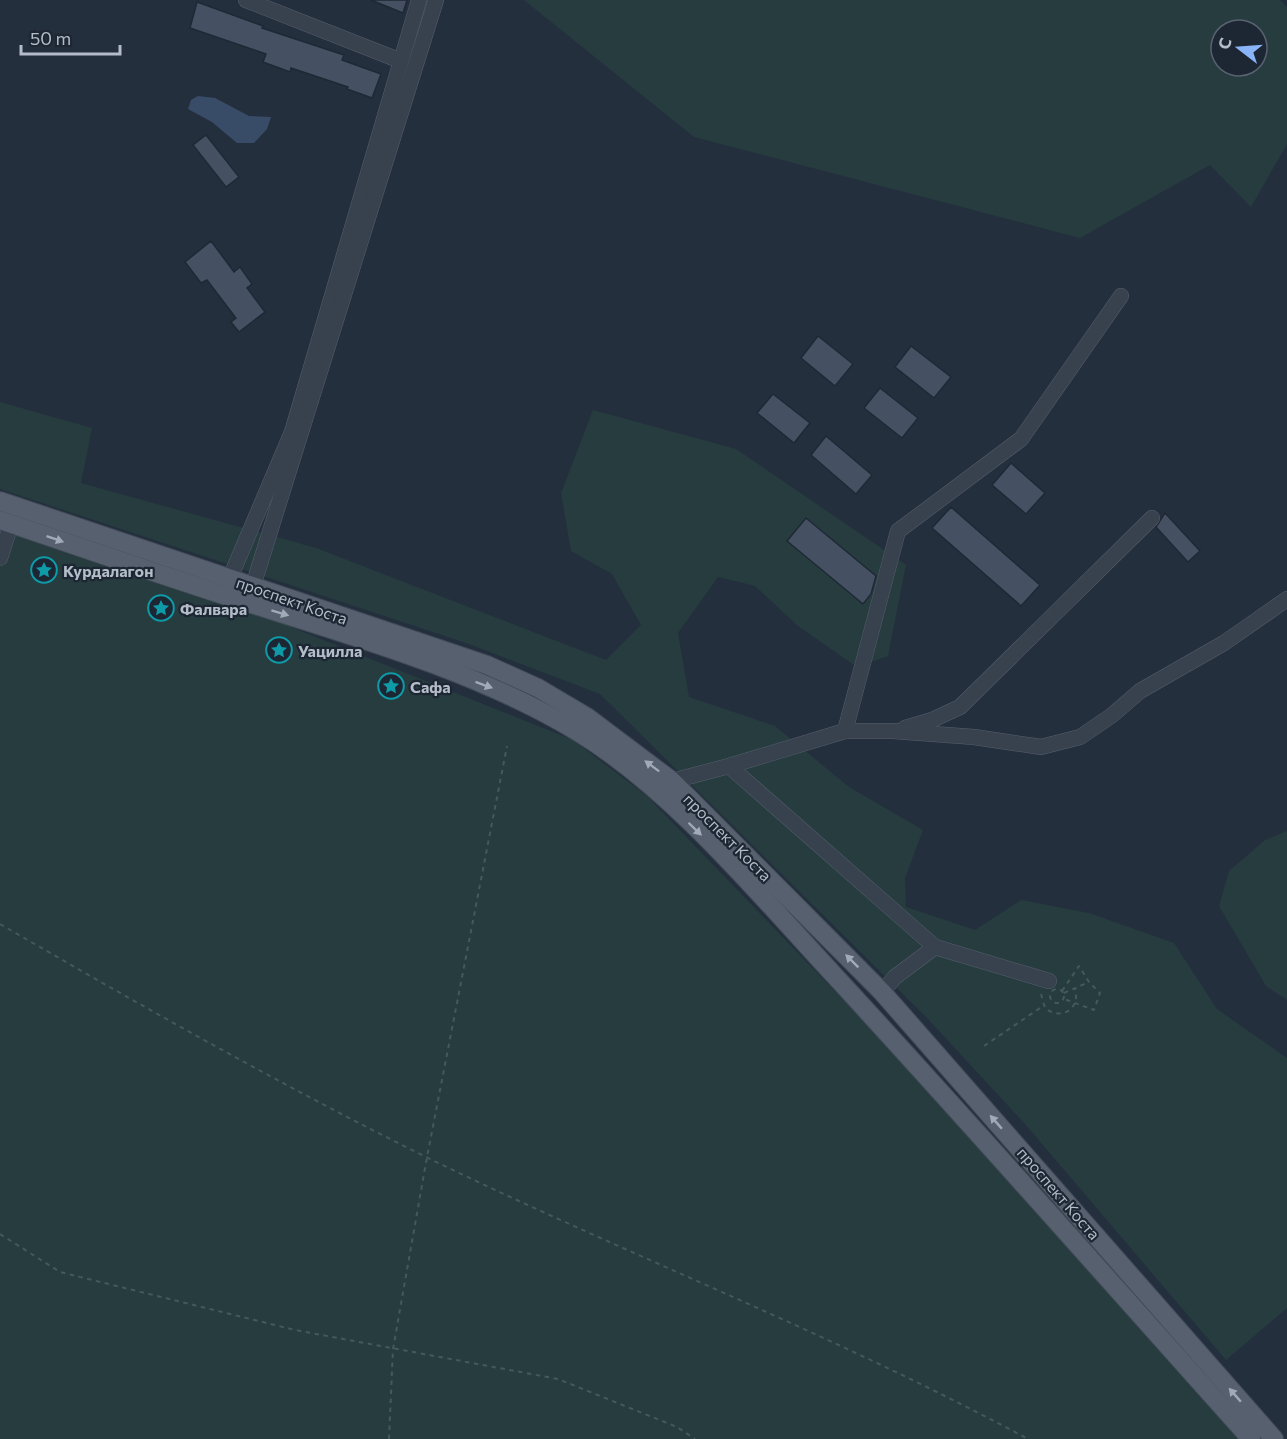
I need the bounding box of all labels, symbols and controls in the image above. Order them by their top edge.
scale bar [21,18,120,56]
north arrow [1209,18,1269,78]
text: 50 m [30,27,71,49]
text: С [1213,35,1235,51]
one-way arrow [46,534,64,544]
place icon: Курдалагон [29,555,59,585]
place label: Курдалагон [63,561,153,580]
street label: проспект Коста [234,572,350,628]
place icon: Фалвара [146,593,176,623]
place label: Фалвара [180,599,247,618]
one-way arrow [271,609,289,618]
place icon: Уацилла [264,635,294,665]
place label: Уацилла [298,641,362,660]
place icon: Сафа [376,671,406,701]
place label: Сафа [410,677,451,696]
one-way arrow [475,681,493,690]
one-way arrow [645,761,660,773]
street label: проспект Коста [680,789,776,885]
one-way arrow [688,822,703,836]
one-way arrow [844,954,859,968]
one-way arrow [990,1115,1003,1130]
street label: проспект Коста [1014,1143,1104,1243]
one-way arrow [1229,1388,1242,1403]

